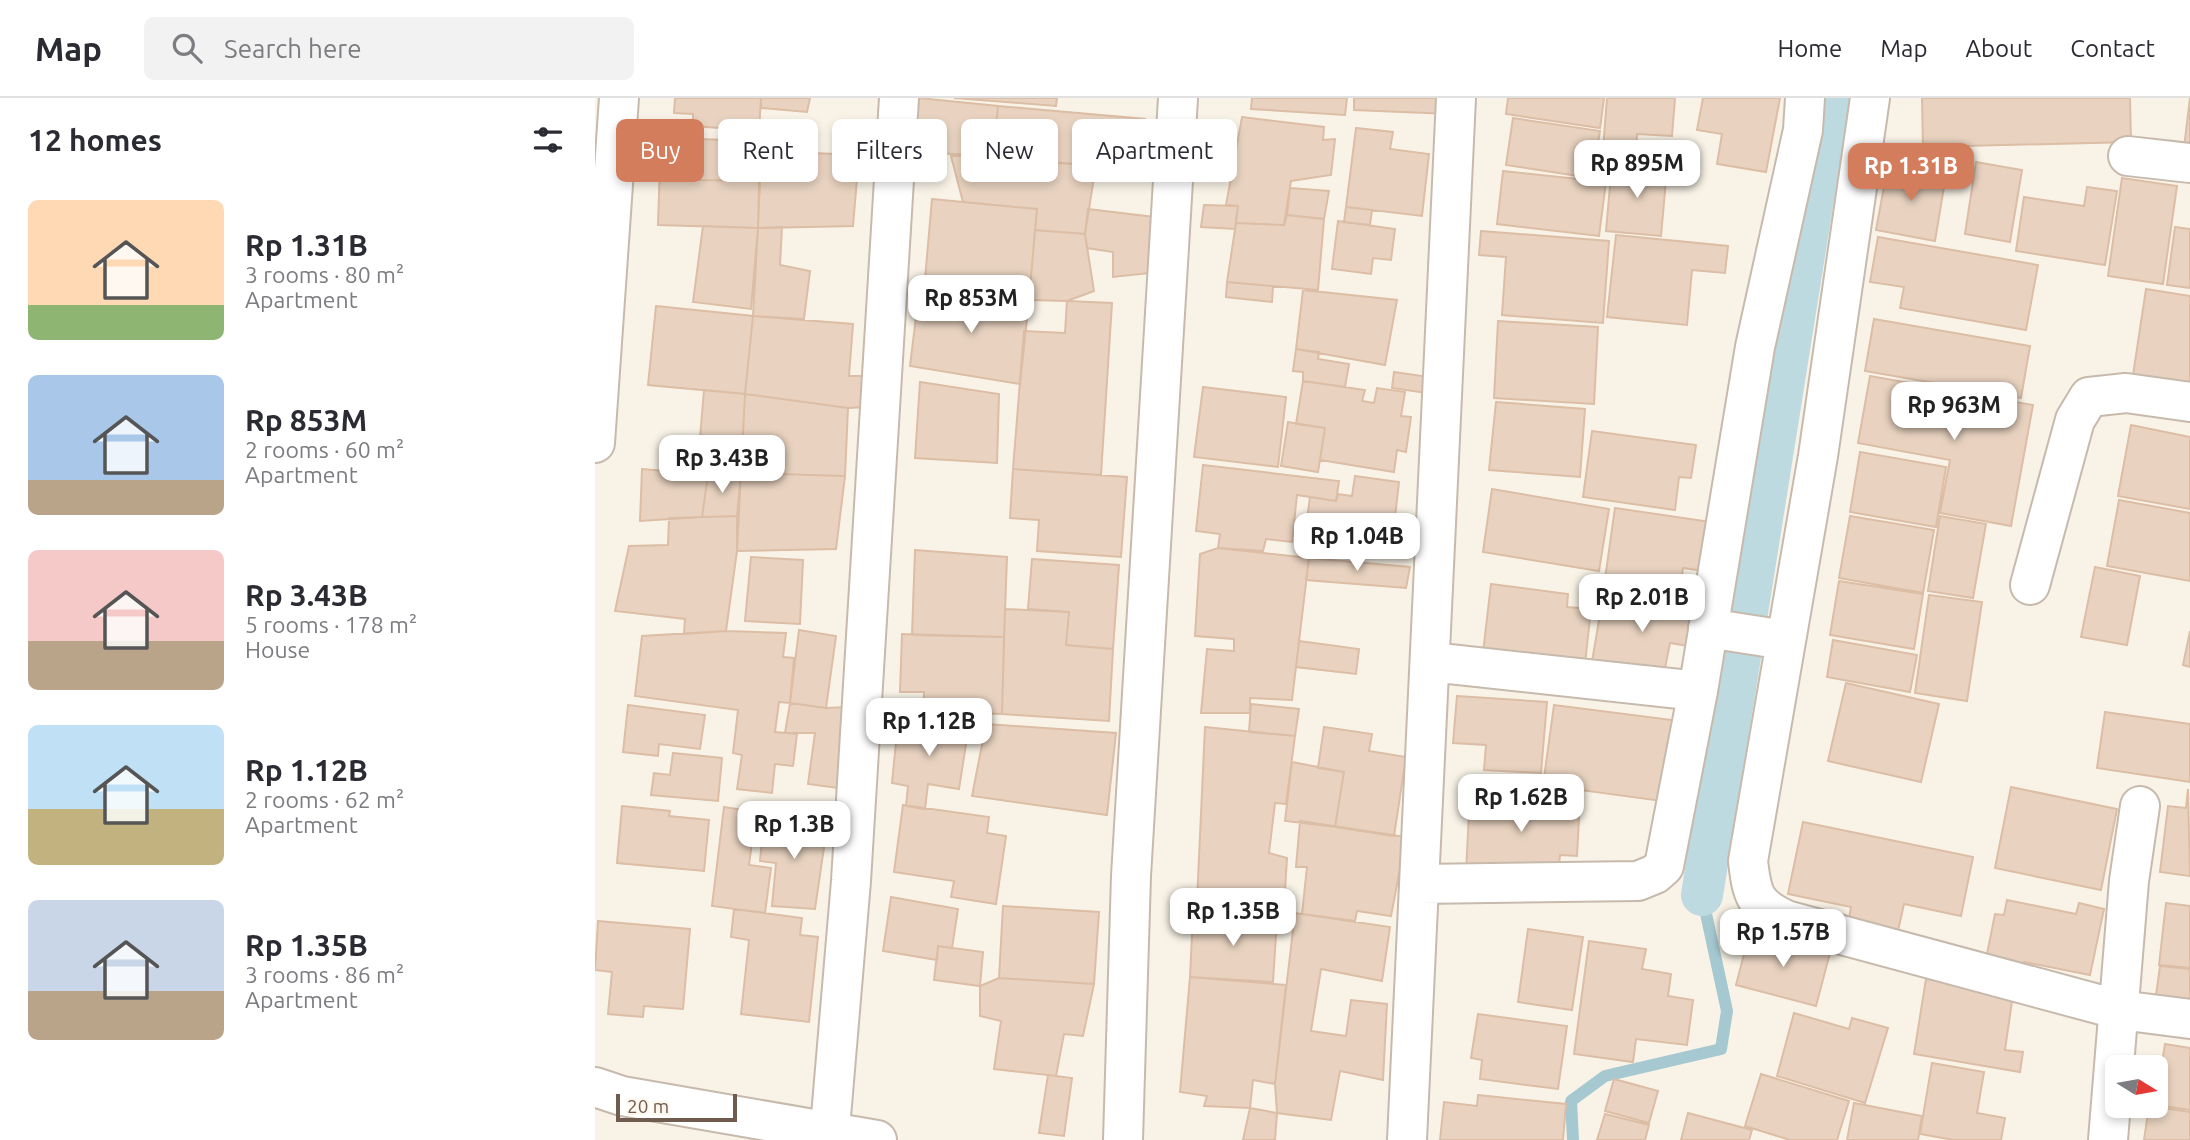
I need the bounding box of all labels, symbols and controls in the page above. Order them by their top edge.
search box [144,17,634,80]
icon: search [168,29,206,67]
text: Map [35,30,102,67]
text: Search here [224,34,362,63]
text: Home [1777,35,1842,62]
text: Map [1880,35,1927,62]
text: About [1965,35,2032,62]
text: Contact [2070,35,2155,62]
chip: Buy [616,119,704,182]
chip: Rent [718,119,818,182]
chip: Filters [832,119,947,182]
chip: New [961,119,1058,182]
chip: Apartment [1072,119,1237,182]
icon: filters [529,121,567,159]
text: 12 homes [28,123,162,157]
pin: Rp 895M [1572,140,1702,200]
pin: Rp 1.31B [1839,144,1983,203]
text: Rp 895M [1590,150,1684,175]
text: Rp 1.31B [1864,153,1958,178]
icon: home [84,228,168,312]
text: Rp 1.31B [245,228,368,262]
text: 3 rooms · 80 m² [245,262,404,287]
pin: Rp 853M [906,275,1036,335]
text: Rp 853M [924,285,1018,310]
text: Apartment [245,287,358,312]
pin: Rp 963M [1889,382,2019,442]
text: Rp 963M [1907,392,2001,417]
icon: home [84,403,168,487]
text: Rp 853M [245,403,367,437]
pin: Rp 3.43B [650,436,794,495]
text: 2 rooms · 60 m² [245,437,404,462]
text: Rp 3.43B [675,445,769,470]
text: Apartment [245,462,358,487]
pin: Rp 1.04B [1285,514,1429,573]
text: Rp 1.04B [1310,523,1404,548]
pin: Rp 2.01B [1570,574,1714,634]
icon: home [84,578,168,662]
text: Rp 3.43B [245,578,368,612]
text: Rp 2.01B [1595,584,1689,609]
text: 5 rooms · 178 m² [245,612,417,637]
text: House [245,637,310,662]
pin: Rp 1.12B [857,698,1001,758]
text: Rp 1.12B [882,708,976,733]
icon: home [84,753,168,837]
text: Rp 1.12B [245,753,368,787]
pin: Rp 1.62B [1449,774,1593,834]
text: Rp 1.62B [1474,784,1568,809]
text: 2 rooms · 62 m² [245,787,404,812]
pin: Rp 1.3B [729,802,859,861]
text: Rp 1.3B [753,811,835,836]
text: Apartment [245,812,358,837]
pin: Rp 1.35B [1161,888,1305,948]
text: Rp 1.35B [1186,898,1280,923]
pin: Rp 1.57B [1711,910,1855,969]
text: Rp 1.57B [1736,919,1830,944]
icon: home [84,928,168,1012]
text: Rp 1.35B [245,928,368,962]
text: 3 rooms · 86 m² [245,962,404,987]
text: Apartment [245,987,358,1012]
north arrow [2105,1055,2168,1118]
map controls [2105,1055,2168,1118]
scale bar [616,1091,737,1123]
text: 20 m [627,1095,669,1117]

